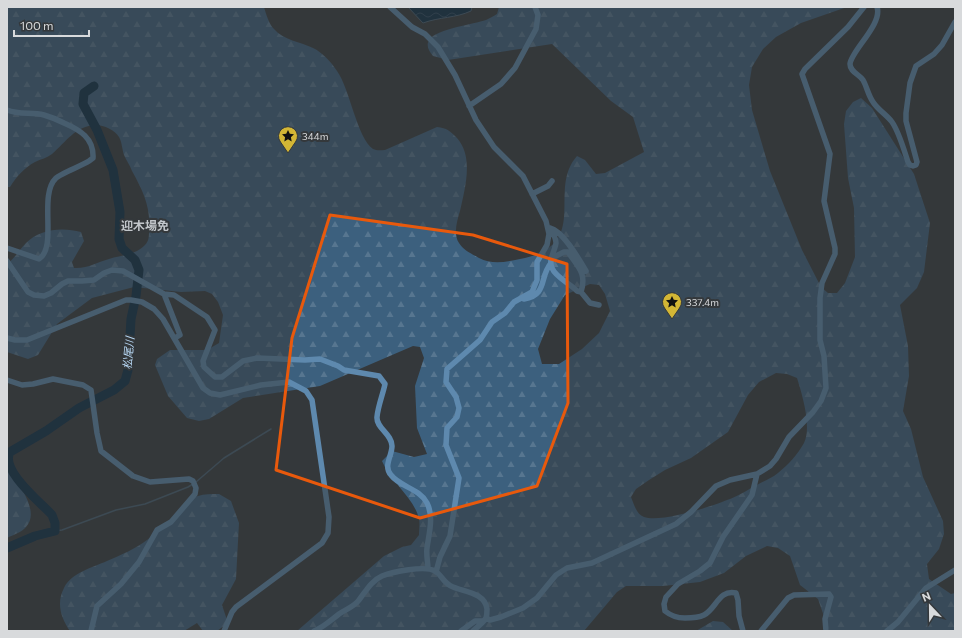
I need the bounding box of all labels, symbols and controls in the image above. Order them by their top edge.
scale bar [14,12,89,38]
text: 100 m [20,18,54,32]
place icon: 344m [277,125,299,153]
place label: 344m [302,130,328,142]
district label: 迎木場免 [121,218,169,232]
place icon: 337.4m [661,291,683,319]
place label: 337.4m [686,296,719,308]
water label: 松尾川 [120,335,136,370]
north arrow [910,586,950,626]
text: N [920,589,932,604]

